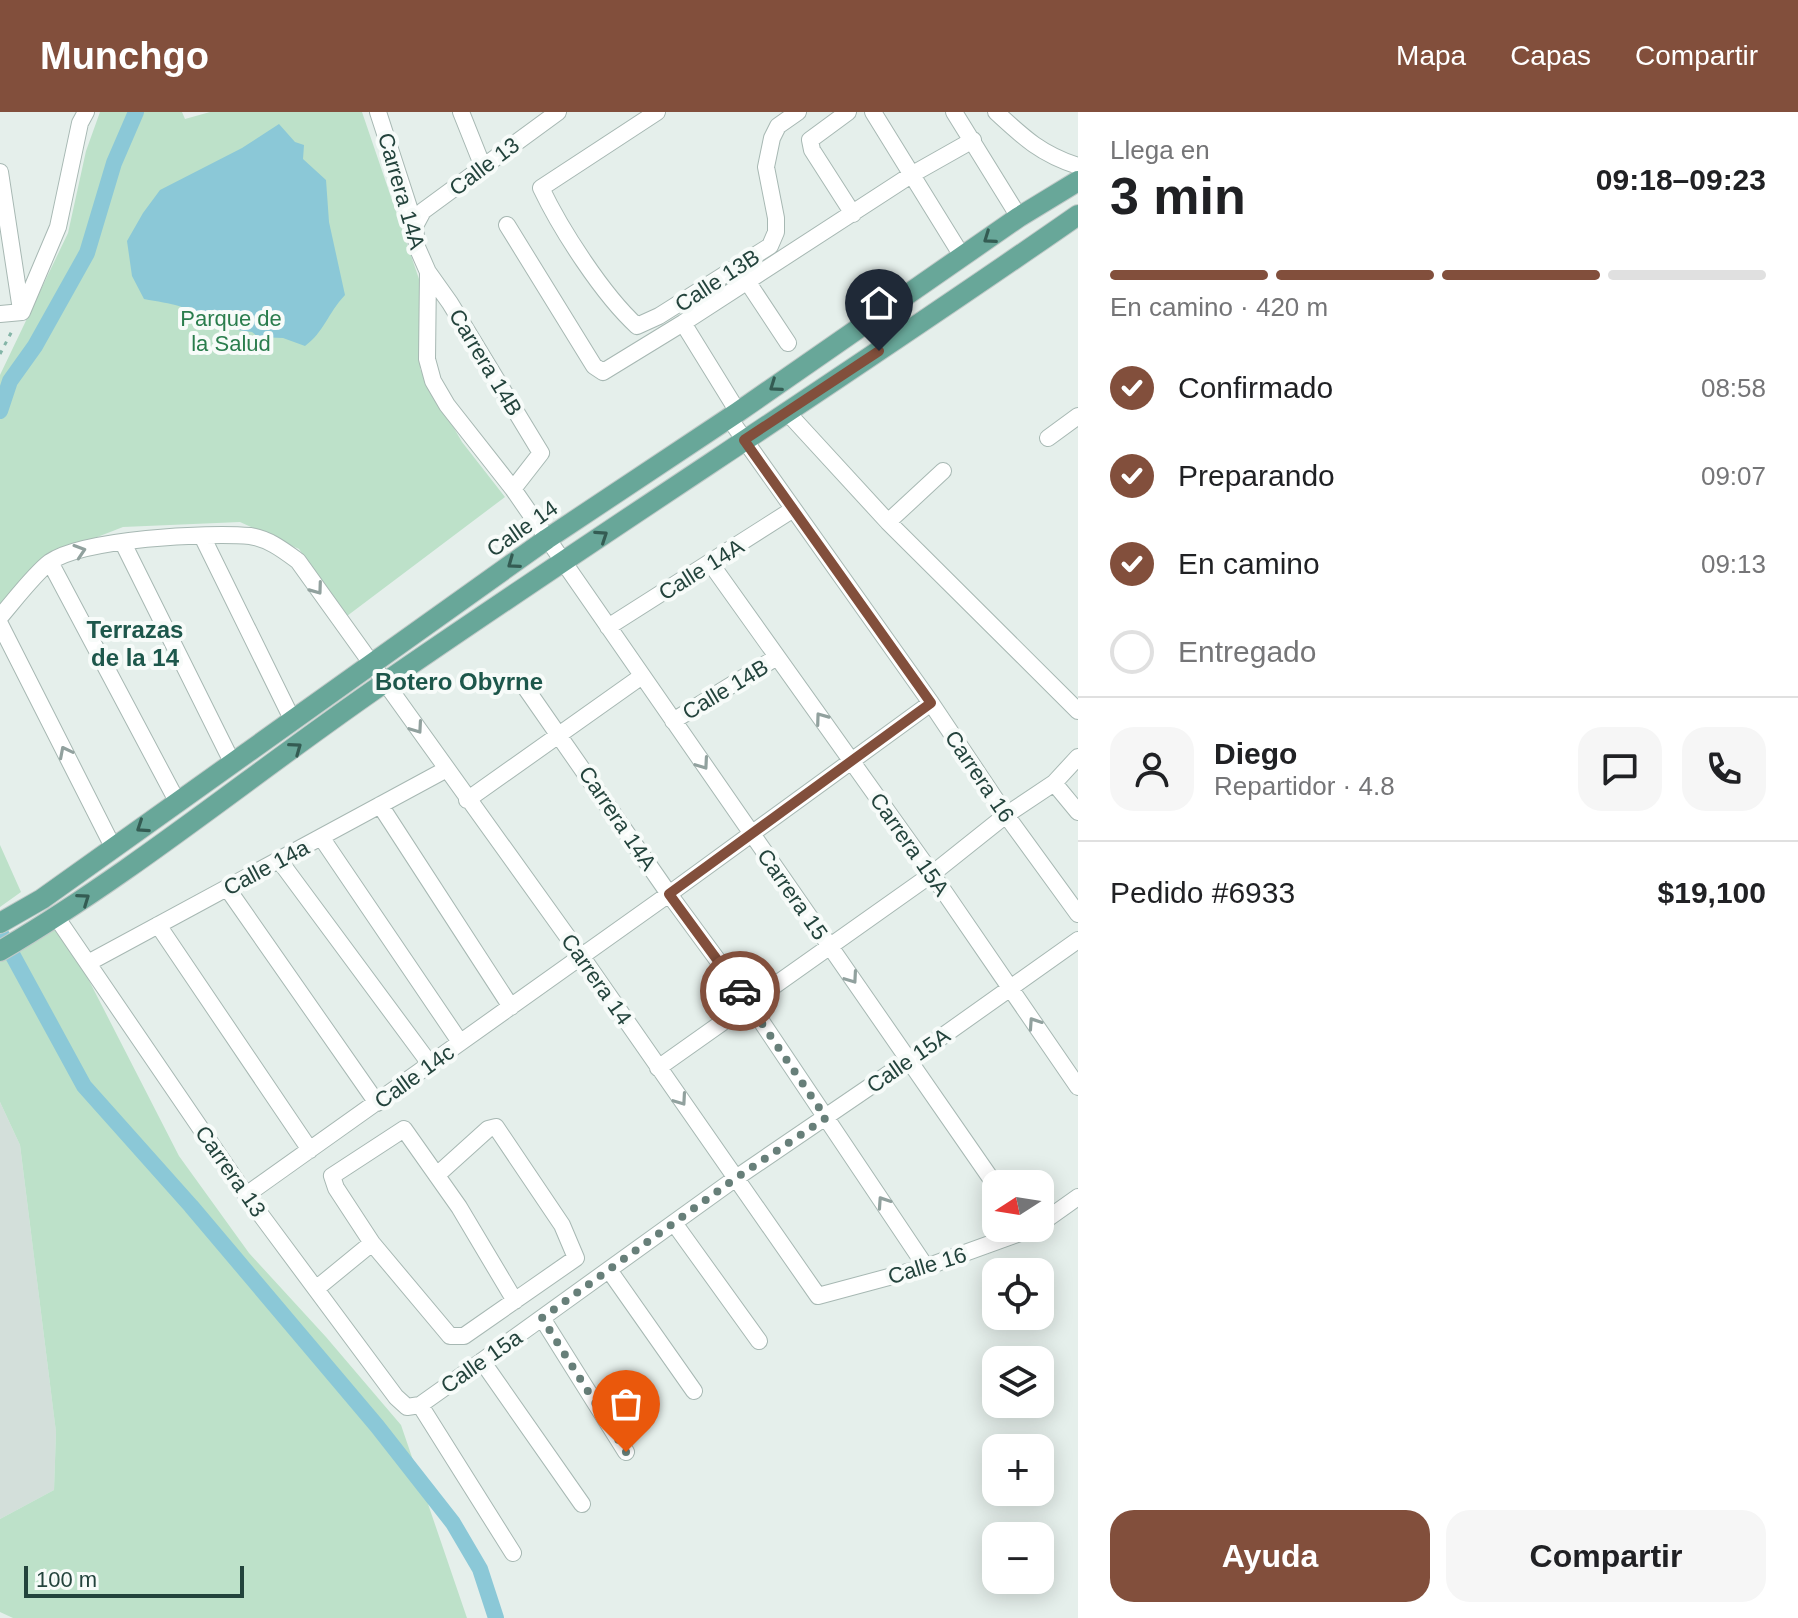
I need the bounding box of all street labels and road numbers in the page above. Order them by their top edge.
street label: Carrera 14A [373,130,430,252]
street label: Calle 13 [445,132,524,201]
street label: Calle 13B [670,244,764,317]
street label: Carrera 14B [444,304,527,420]
street label: Calle 14 [482,495,563,562]
street label: Calle 14A [654,533,749,605]
street label: Calle 14B [678,654,773,725]
street label: Carrera 16 [940,726,1019,827]
street label: Carrera 14A [574,762,662,875]
street label: Carrera 15A [865,788,954,901]
street label: Calle 14a [219,834,314,900]
street label: Carrera 15 [752,844,833,945]
street label: Carrera 14 [556,929,637,1030]
street label: Calle 15A [862,1023,955,1098]
street label: Calle 14c [370,1039,459,1113]
street label: Carrera 13 [190,1121,271,1222]
street label: Calle 16 [885,1242,969,1289]
street label: Calle 15a [436,1324,527,1398]

